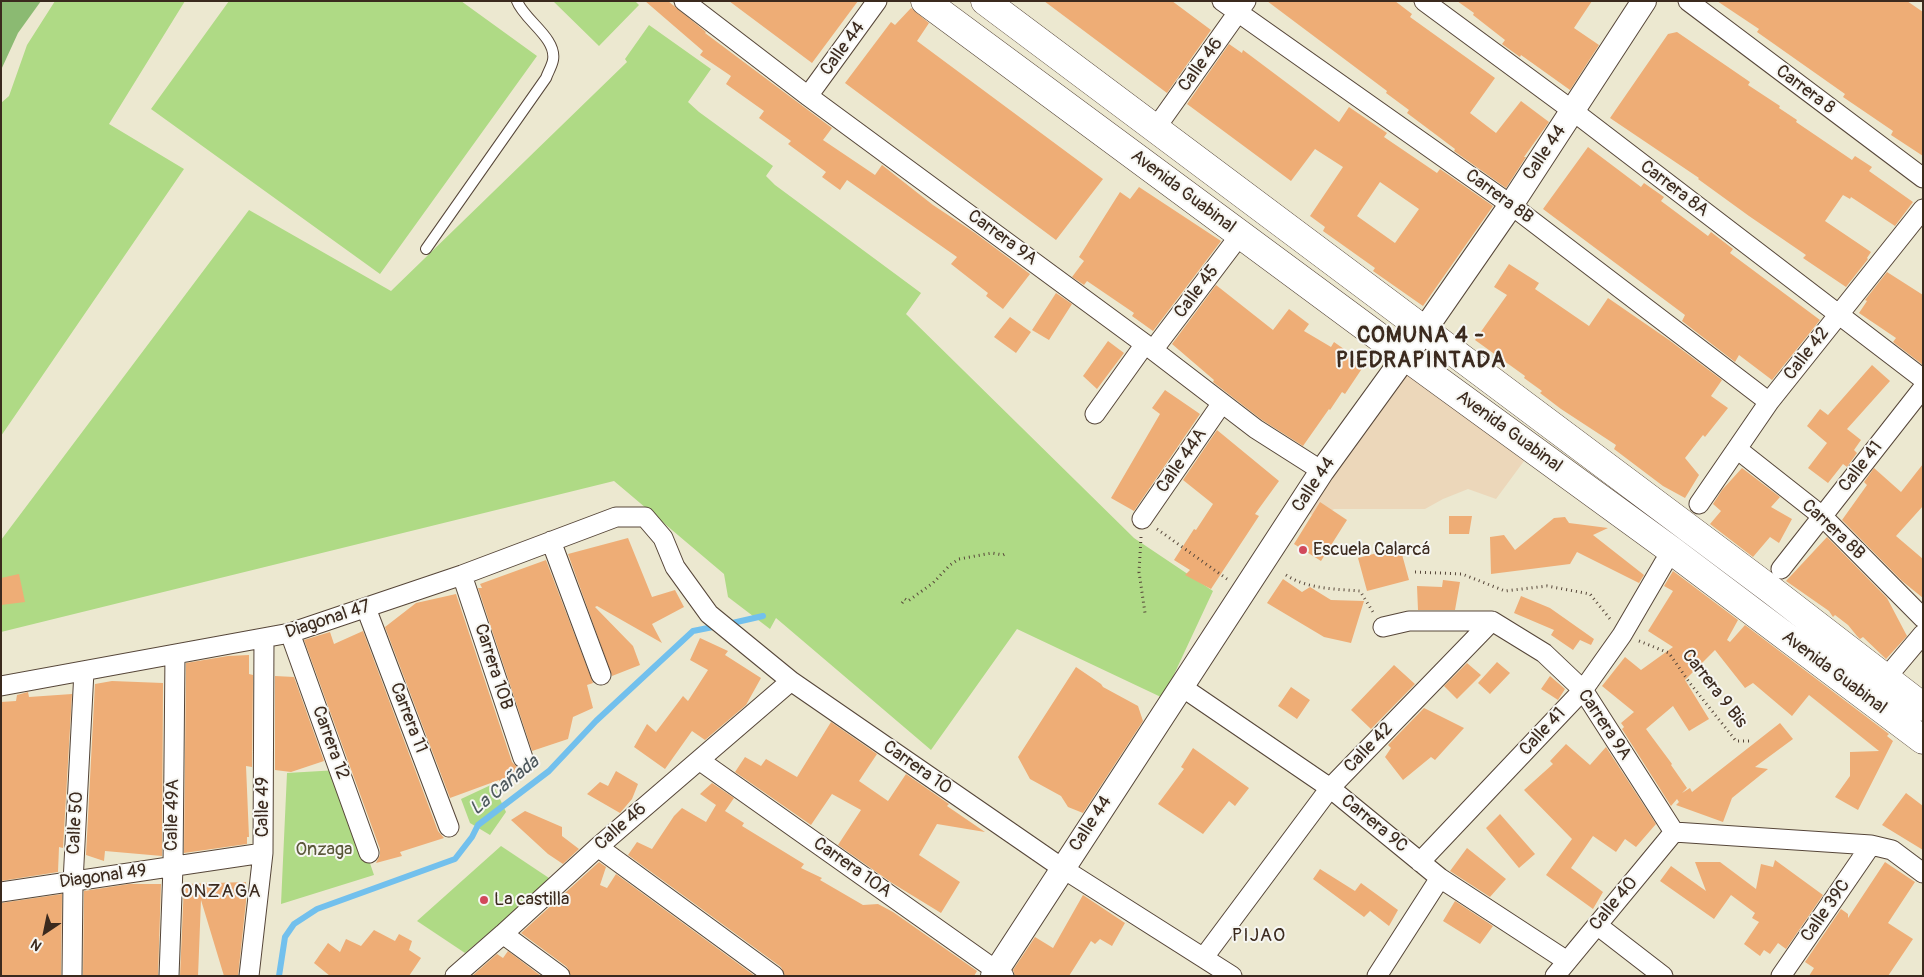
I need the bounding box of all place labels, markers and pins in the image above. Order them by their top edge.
place label: Escuela Calarcá [1313,539,1430,561]
marker: Escuela Calarcá [1297,544,1309,556]
place label: La castilla [494,889,569,911]
marker: La castilla [478,894,490,906]

